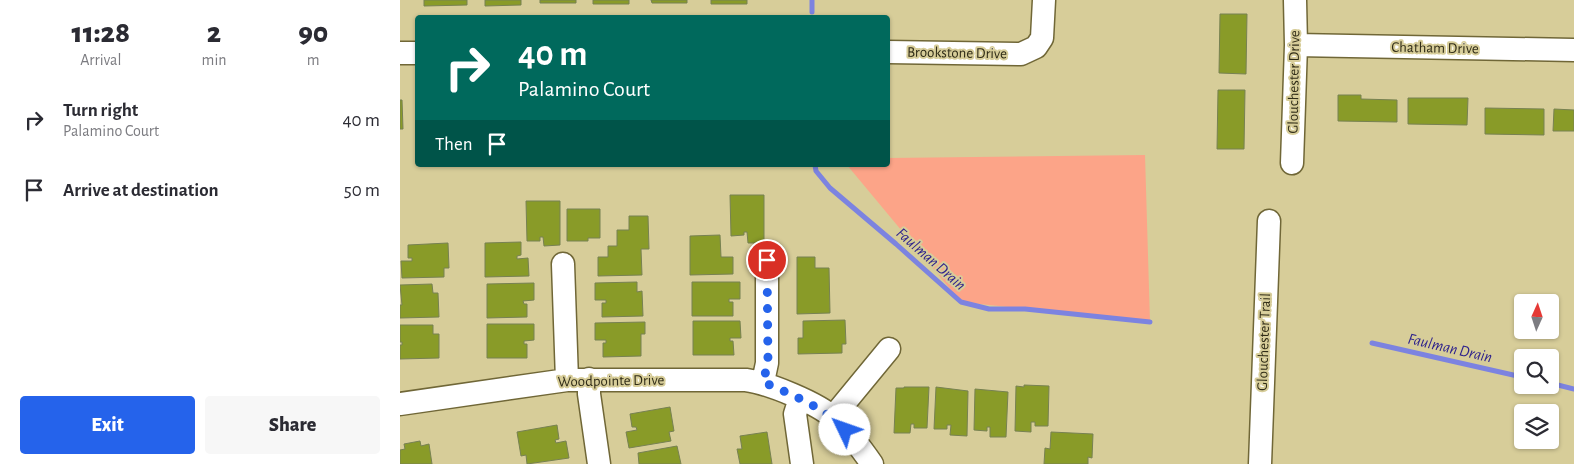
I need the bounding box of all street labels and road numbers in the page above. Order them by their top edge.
street label: Glouchester Drive [1286,30,1302,134]
street label: Chatham Drive [1391,40,1479,56]
street label: Brookstone Drive [907,45,1007,61]
street label: Glouchester Trail [1255,293,1273,391]
street label: Woodpointe Drive [557,373,665,389]

